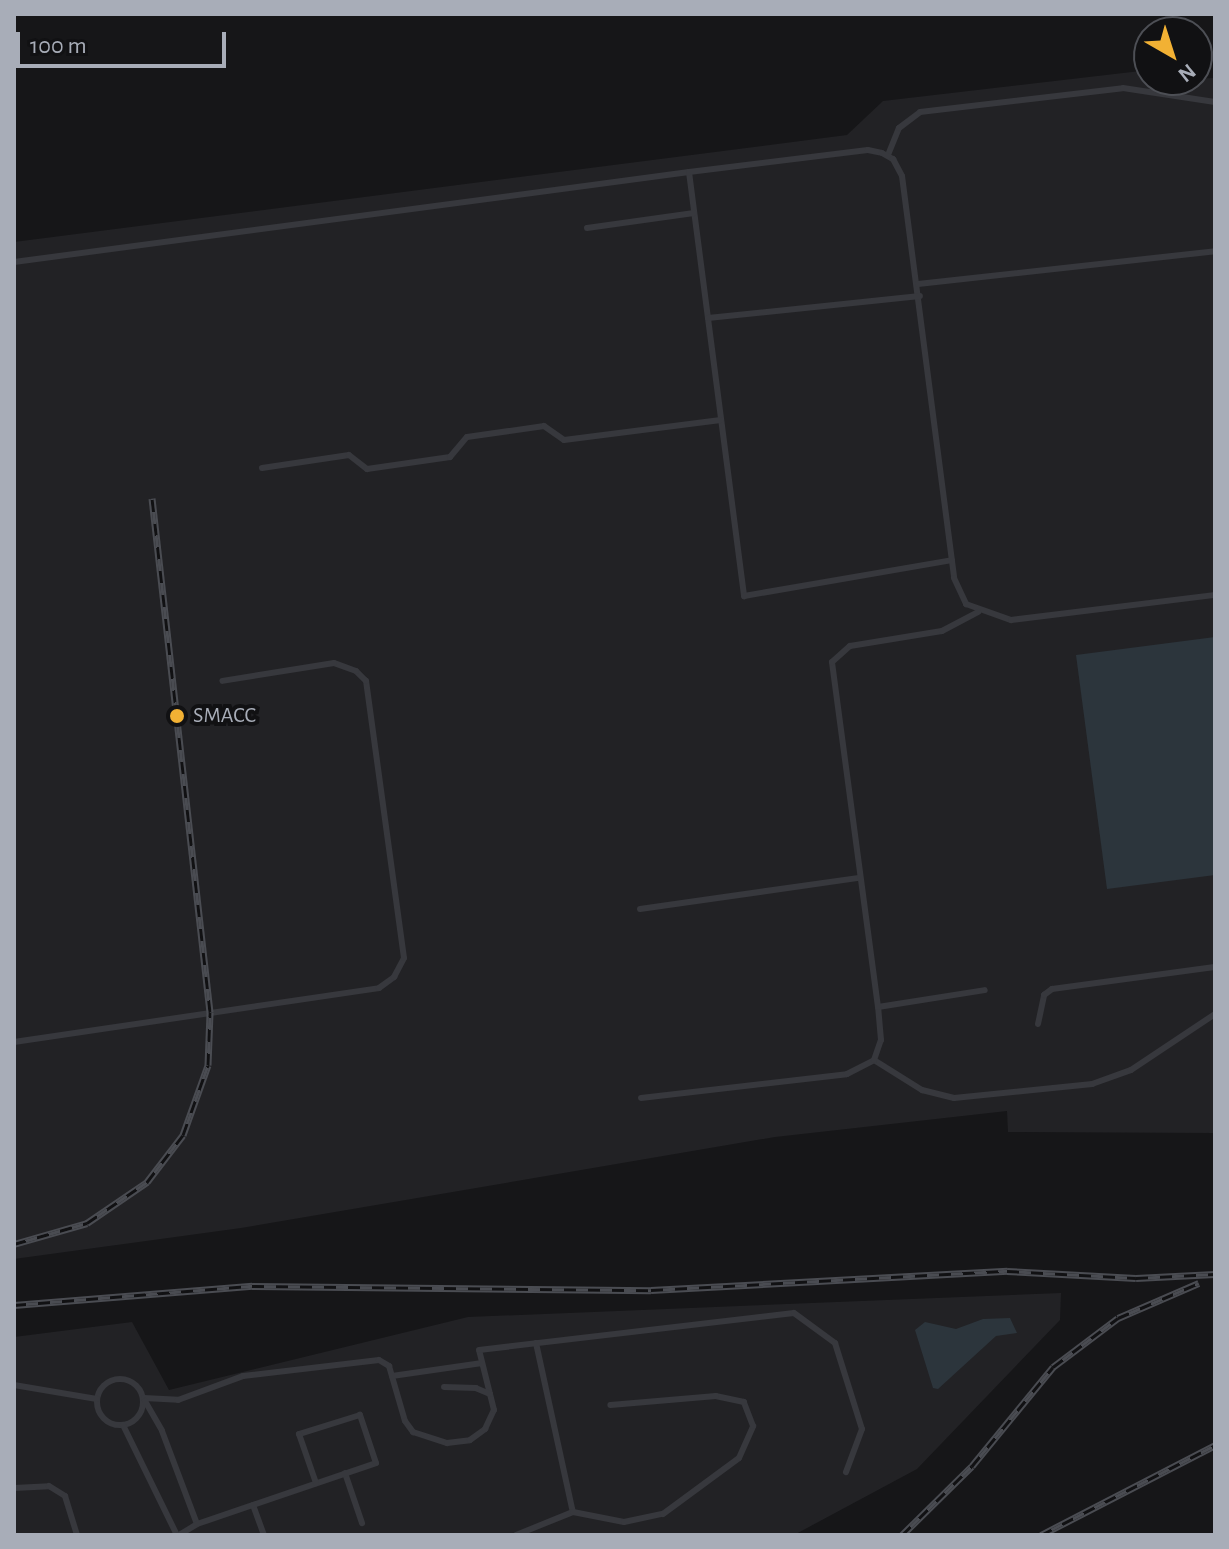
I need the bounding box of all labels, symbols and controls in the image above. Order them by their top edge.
scale bar [20,16,230,66]
north arrow [1133,16,1213,96]
text: 100 m [30,34,87,58]
text: N [1174,60,1200,86]
place label: SMACC [193,703,256,729]
marker: SMACC [168,707,186,725]

